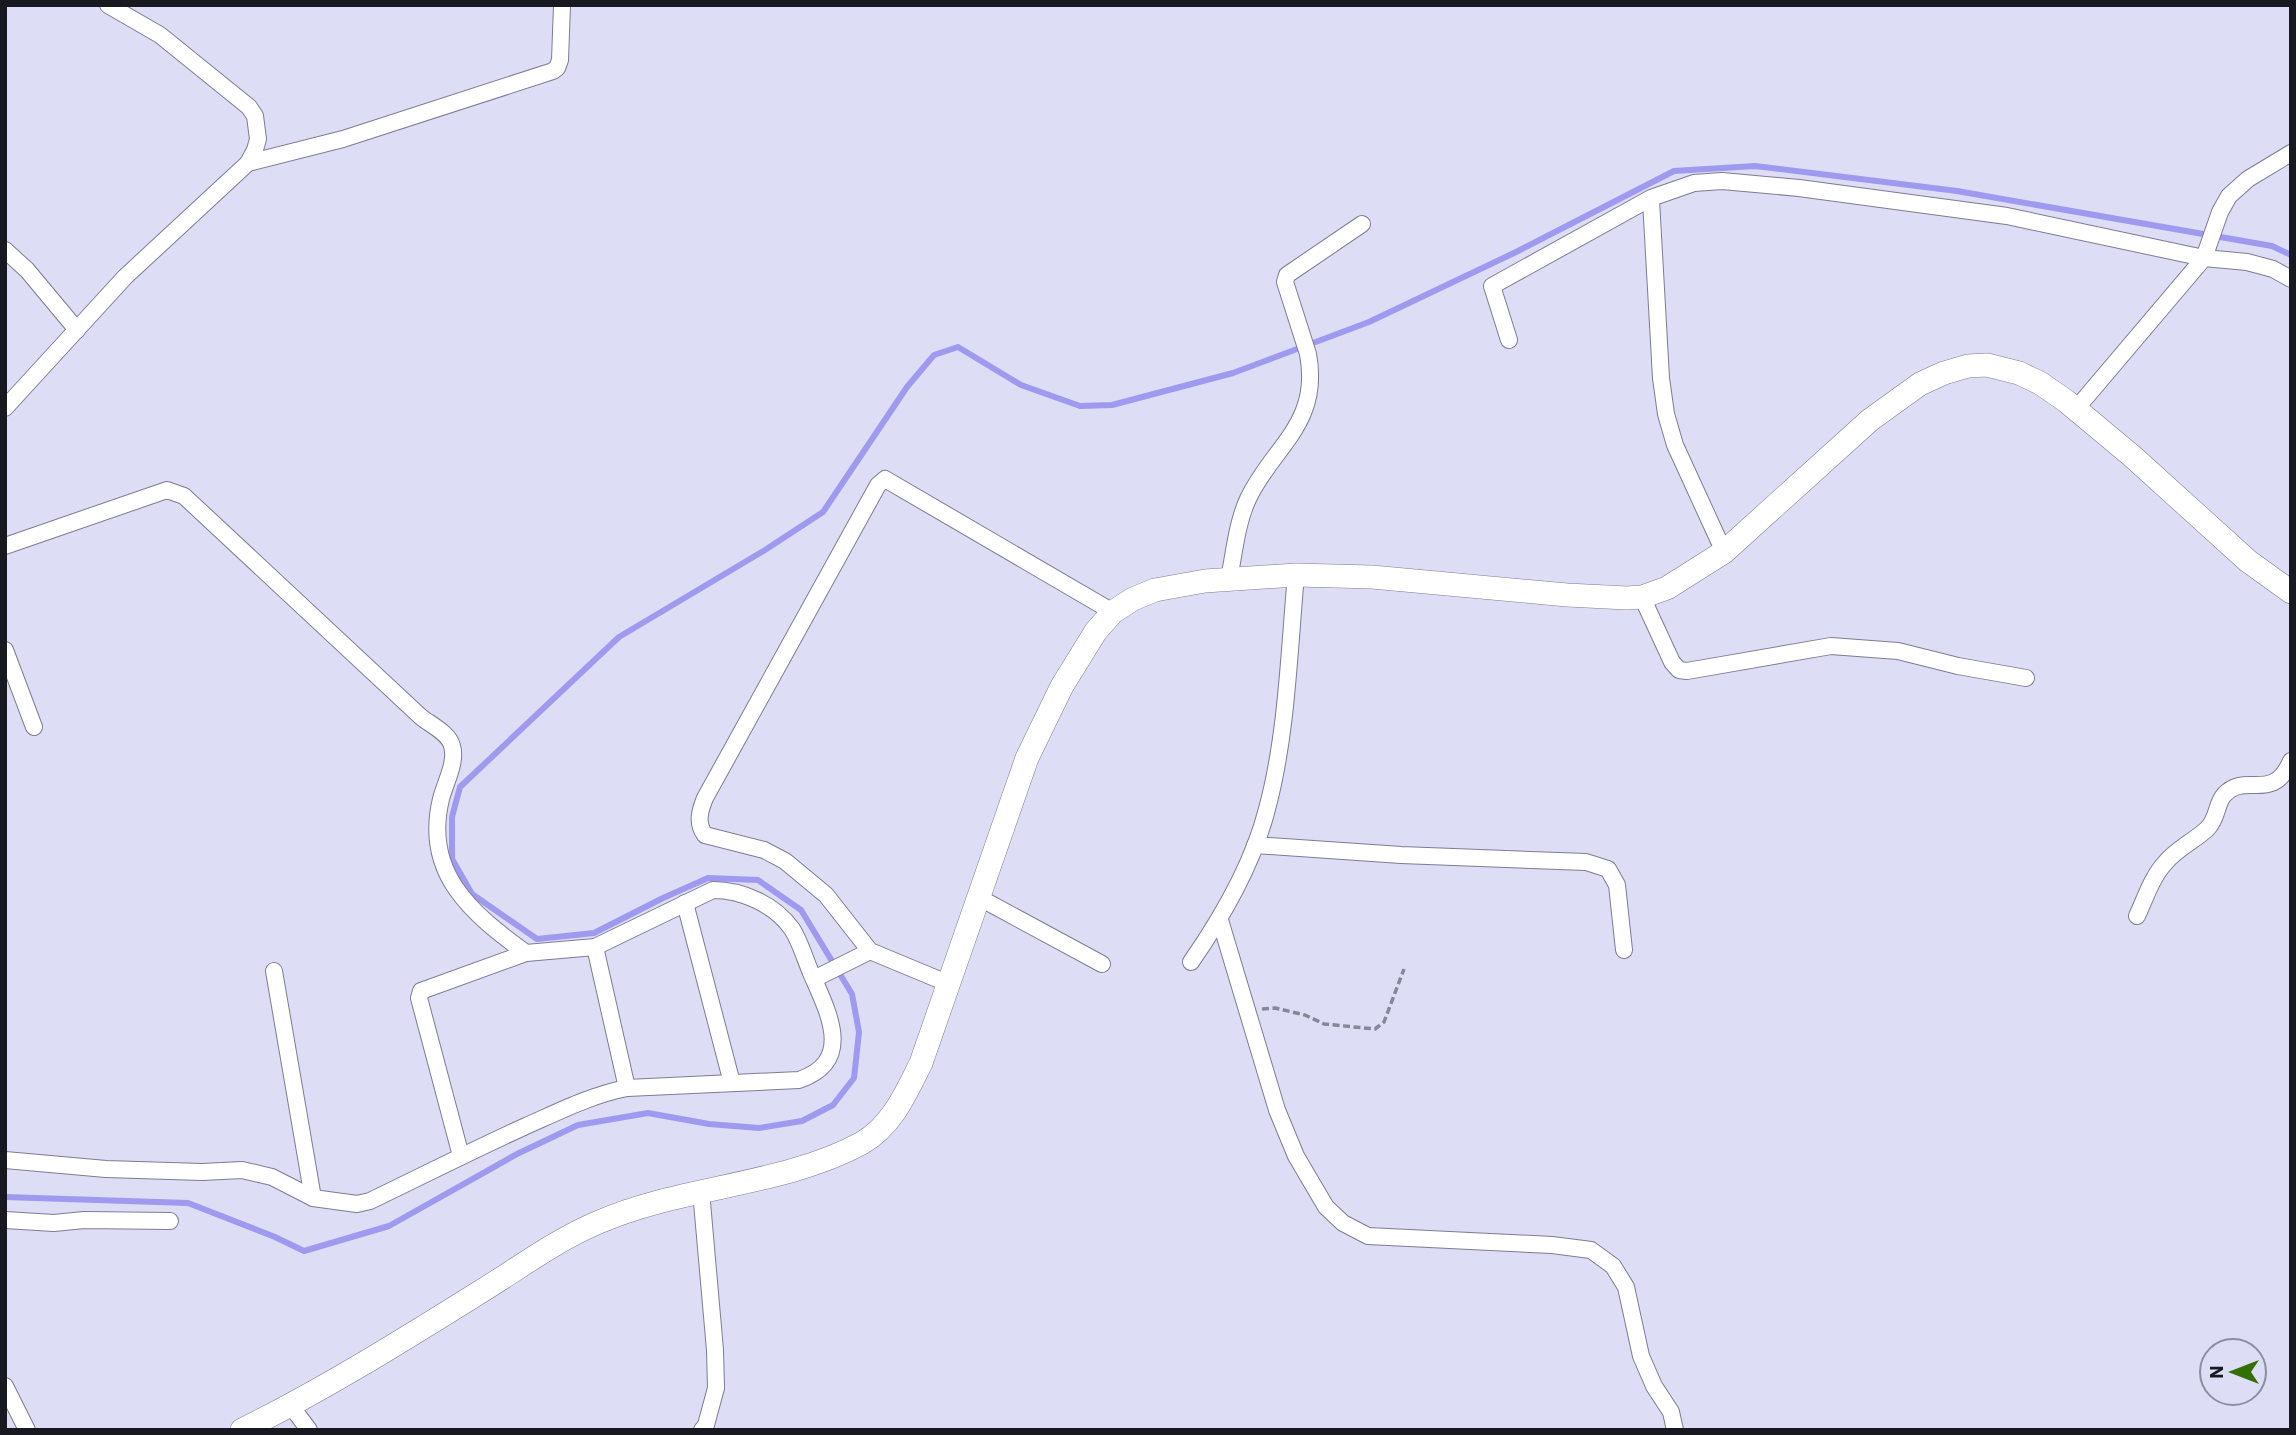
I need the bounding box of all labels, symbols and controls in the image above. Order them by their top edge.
north arrow [2198,1337,2268,1407]
text: N [2204,1365,2228,1379]

